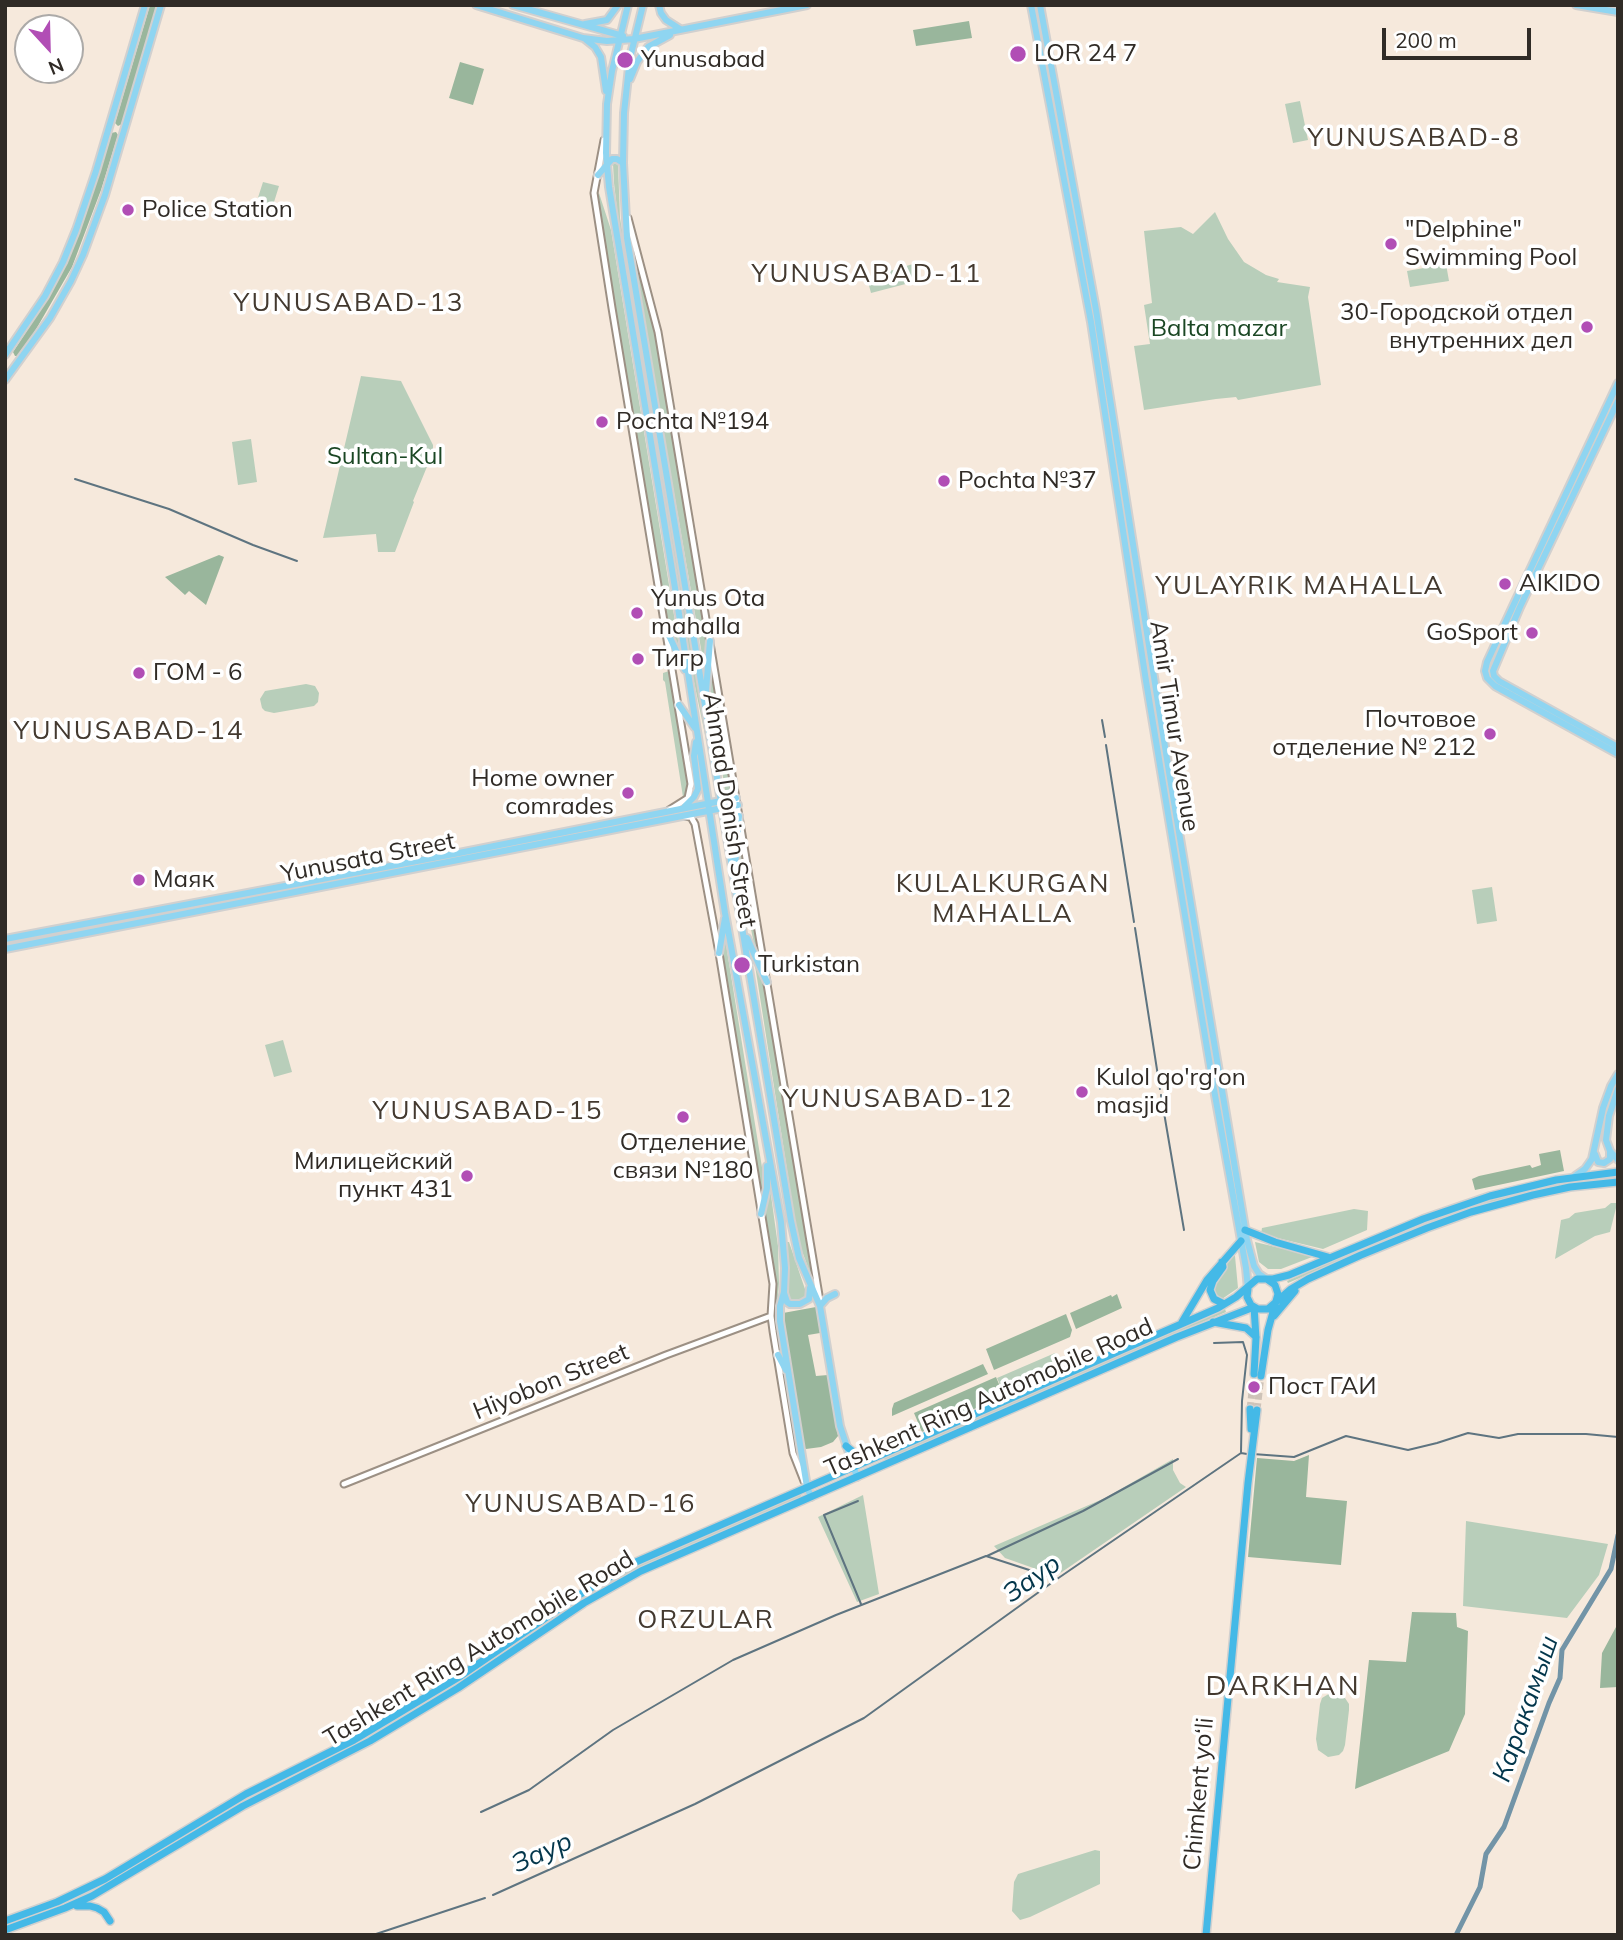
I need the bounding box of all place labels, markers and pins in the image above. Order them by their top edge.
place label: LOR 24 7 [1034,40,1137,68]
marker: LOR 24 7 [1008,44,1028,64]
place label: Yunusabad [641,46,765,74]
marker: Yunusabad [615,50,635,70]
place label: Police Station [142,196,293,224]
marker: Police Station [120,202,136,218]
place label: "Delphine" Swimming Pool [1405,216,1577,272]
marker: "Delphine" Swimming Pool [1383,236,1399,252]
place label: 30-Городской отдел внутренних дел [1340,299,1573,355]
marker: 30-Городской отдел внутренних дел [1579,319,1595,335]
place label: Pochta №194 [616,408,769,436]
marker: Pochta №194 [594,414,610,430]
place label: Pochta №37 [958,467,1097,495]
marker: Pochta №37 [936,473,952,489]
place label: AIKIDO [1519,570,1601,598]
marker: AIKIDO [1497,576,1513,592]
place label: Yunus Ota mahalla [651,585,765,641]
marker: Yunus Ota mahalla [629,605,645,621]
place label: GoSport [1426,619,1518,647]
marker: GoSport [1524,625,1540,641]
place label: Тигр [652,645,704,673]
marker: Тигр [630,651,646,667]
place label: ГОМ - 6 [153,659,242,687]
marker: ГОМ - 6 [131,665,147,681]
place label: Почтовое отделение № 212 [1272,706,1476,762]
marker: Почтовое отделение № 212 [1482,726,1498,742]
place label: Home owner comrades [471,765,614,821]
marker: Home owner comrades [620,785,636,801]
place label: Маяк [153,866,214,894]
marker: Маяк [131,872,147,888]
place label: Turkistan [758,951,860,979]
marker: Turkistan [732,955,752,975]
place label: Kulol qo'rg'on masjid [1096,1064,1246,1120]
marker: Kulol qo'rg'on masjid [1074,1084,1090,1100]
marker: Отделение связи №180 [675,1109,691,1125]
place label: Отделение связи №180 [613,1129,753,1185]
place label: Милицейский пункт 431 [294,1148,453,1204]
marker: Милицейский пункт 431 [459,1168,475,1184]
place label: Пост ГАИ [1268,1373,1376,1401]
marker: Пост ГАИ [1246,1379,1262,1395]

